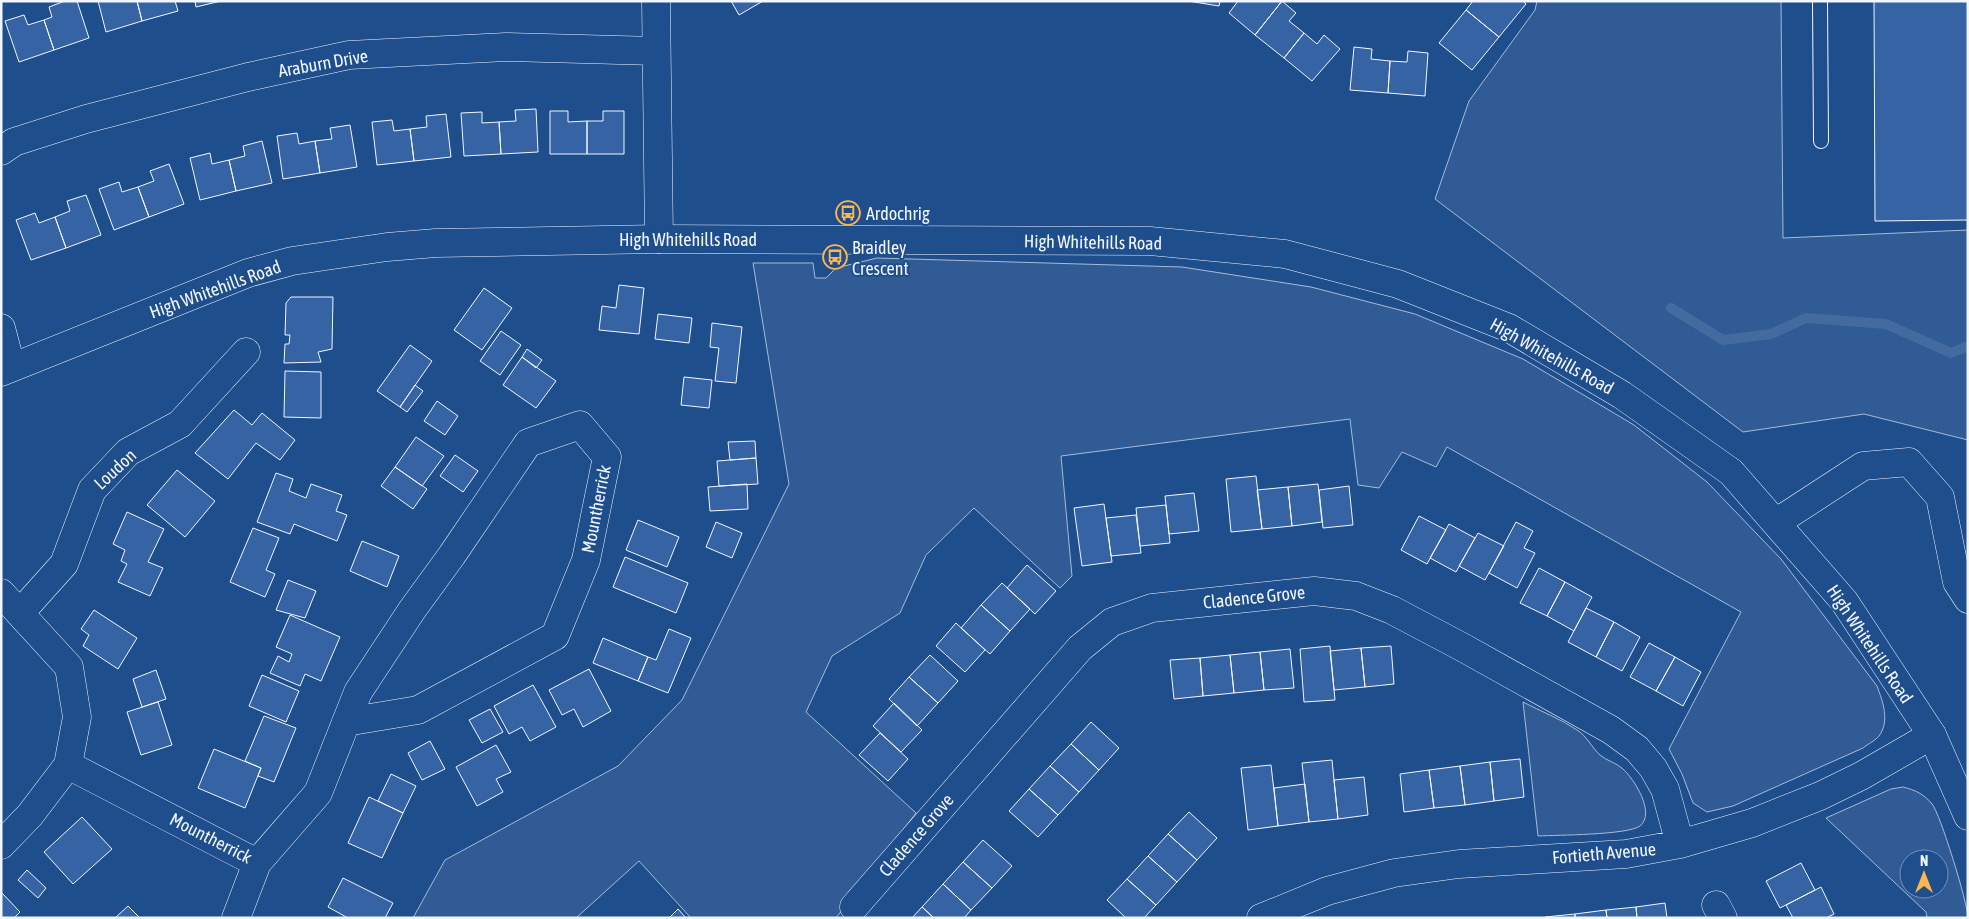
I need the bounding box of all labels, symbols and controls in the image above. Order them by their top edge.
street label: Araburn Drive [276,45,370,81]
bus stop icon: Ardochrig [835,200,861,226]
place label: Ardochrig [866,203,930,224]
street label: High Whitehills Road [619,229,757,250]
street label: High Whitehills Road [1024,230,1162,254]
place label: Braidley Crescent [852,237,909,279]
bus stop icon: Braidley Crescent [822,244,848,270]
street label: High Whitehills Road [146,255,284,323]
street label: High Whitehills Road [1486,313,1618,399]
street label: Loudon [90,444,140,494]
street label: Mountherrick [577,463,615,555]
street label: Cladence Grove [1202,581,1306,613]
street label: High Whitehills Road [1823,581,1917,707]
street label: Cladence Grove [874,789,958,881]
street label: Mountherrick [166,808,256,868]
street label: Fortieth Avenue [1551,838,1657,868]
north arrow [1899,849,1949,899]
text: N [1920,853,1928,869]

